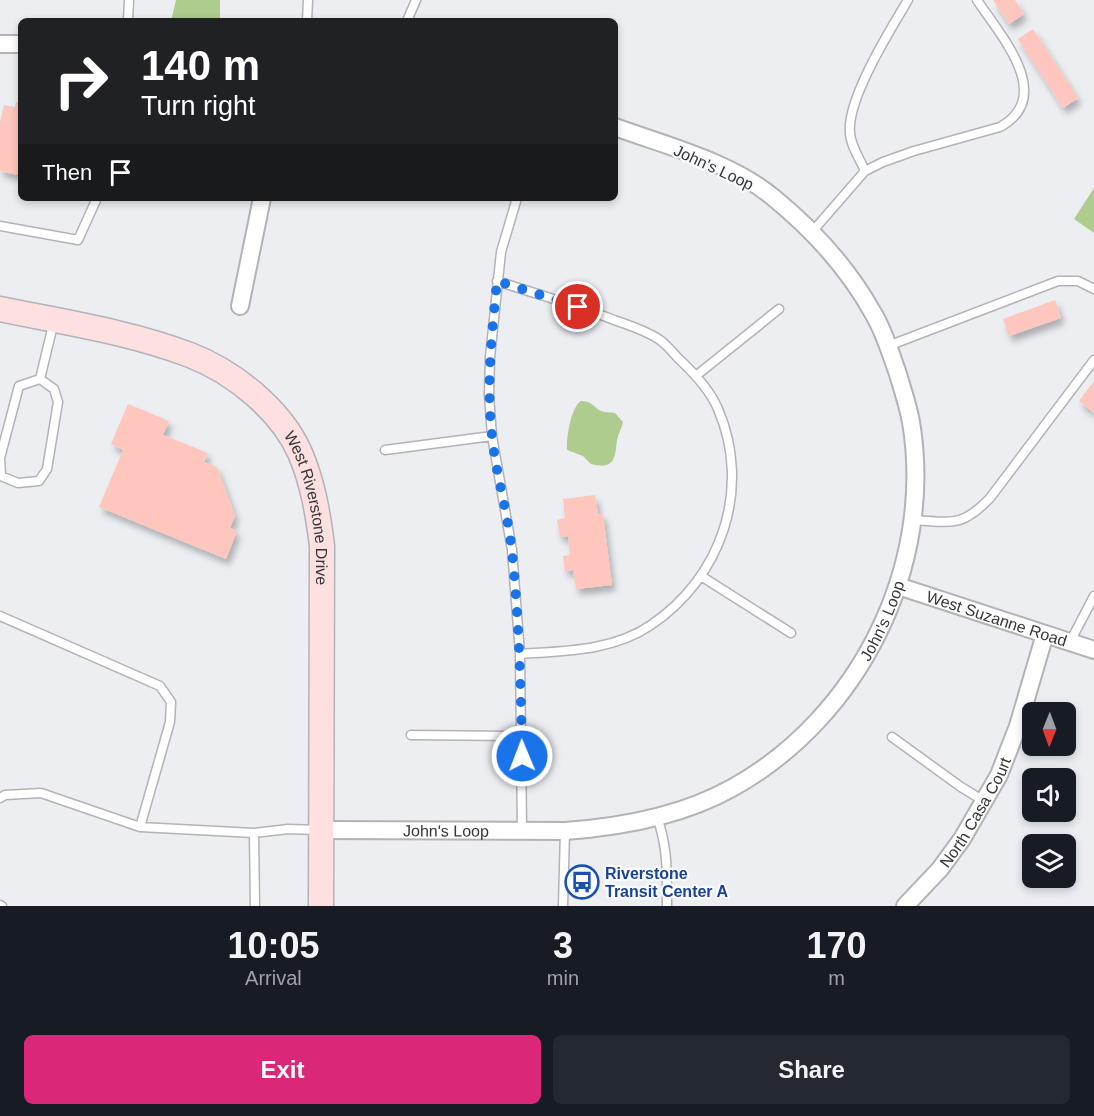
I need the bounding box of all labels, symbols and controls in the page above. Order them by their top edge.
icon: right [42,42,120,120]
text: 140 m [141,42,260,89]
text: Turn right [141,91,256,121]
street label: John's Loop [671,142,756,193]
icon: arrive [104,156,137,189]
text: Then [42,160,92,185]
pin [552,281,603,332]
icon: arrive [561,290,594,323]
street label: West Riverstone Drive [281,428,330,585]
street label: John's Loop [857,579,907,664]
street label: West Suzanne Road [924,588,1069,650]
north arrow [1022,702,1076,756]
map controls [1022,702,1076,888]
position arrow [490,724,554,788]
street label: North Casa Court [936,755,1014,870]
button: sound [1022,768,1076,822]
street label: John's Loop [403,822,489,840]
button: layers [1022,834,1076,888]
bus stop icon: Riverstone Transit Center A [564,864,600,900]
place label: Riverstone Transit Center A [605,865,728,900]
text: 10:05 [227,925,319,966]
text: 3 [553,925,573,966]
text: 170 [806,925,867,966]
text: Arrival [245,967,302,989]
text: min [547,967,579,989]
text: m [828,967,845,989]
button: Exit [24,1035,541,1104]
button: Share [553,1035,1070,1104]

